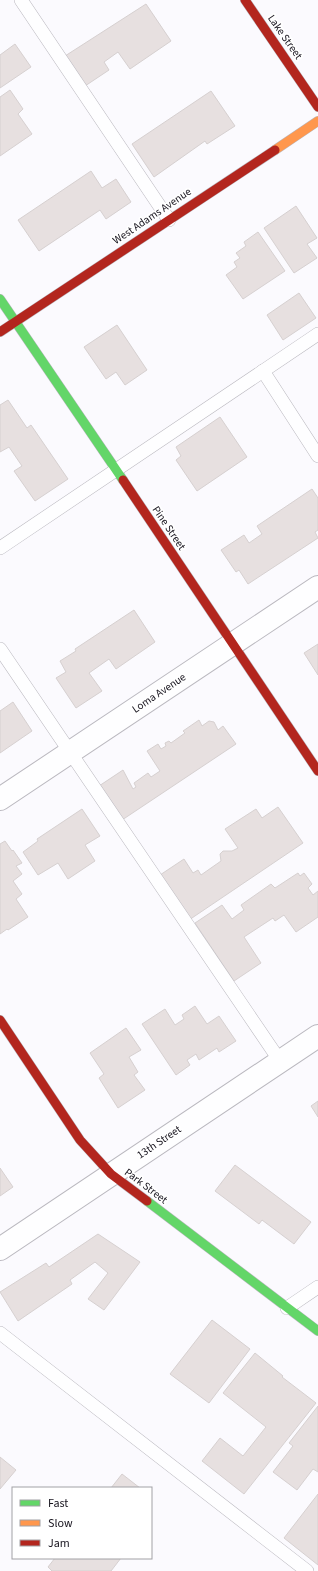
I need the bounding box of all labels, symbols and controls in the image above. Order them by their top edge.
street label: Lake Street [264,12,306,63]
street label: West Adams Avenue [110,184,195,248]
street label: Pine Street [149,503,189,553]
street label: Loma Avenue [129,669,189,717]
street label: 13th Street [134,1122,184,1162]
street label: Park Street [121,1165,171,1207]
legend [12,1487,152,1559]
text: Fast [48,1495,68,1512]
text: Slow [48,1515,73,1532]
text: Jam [48,1535,70,1552]

